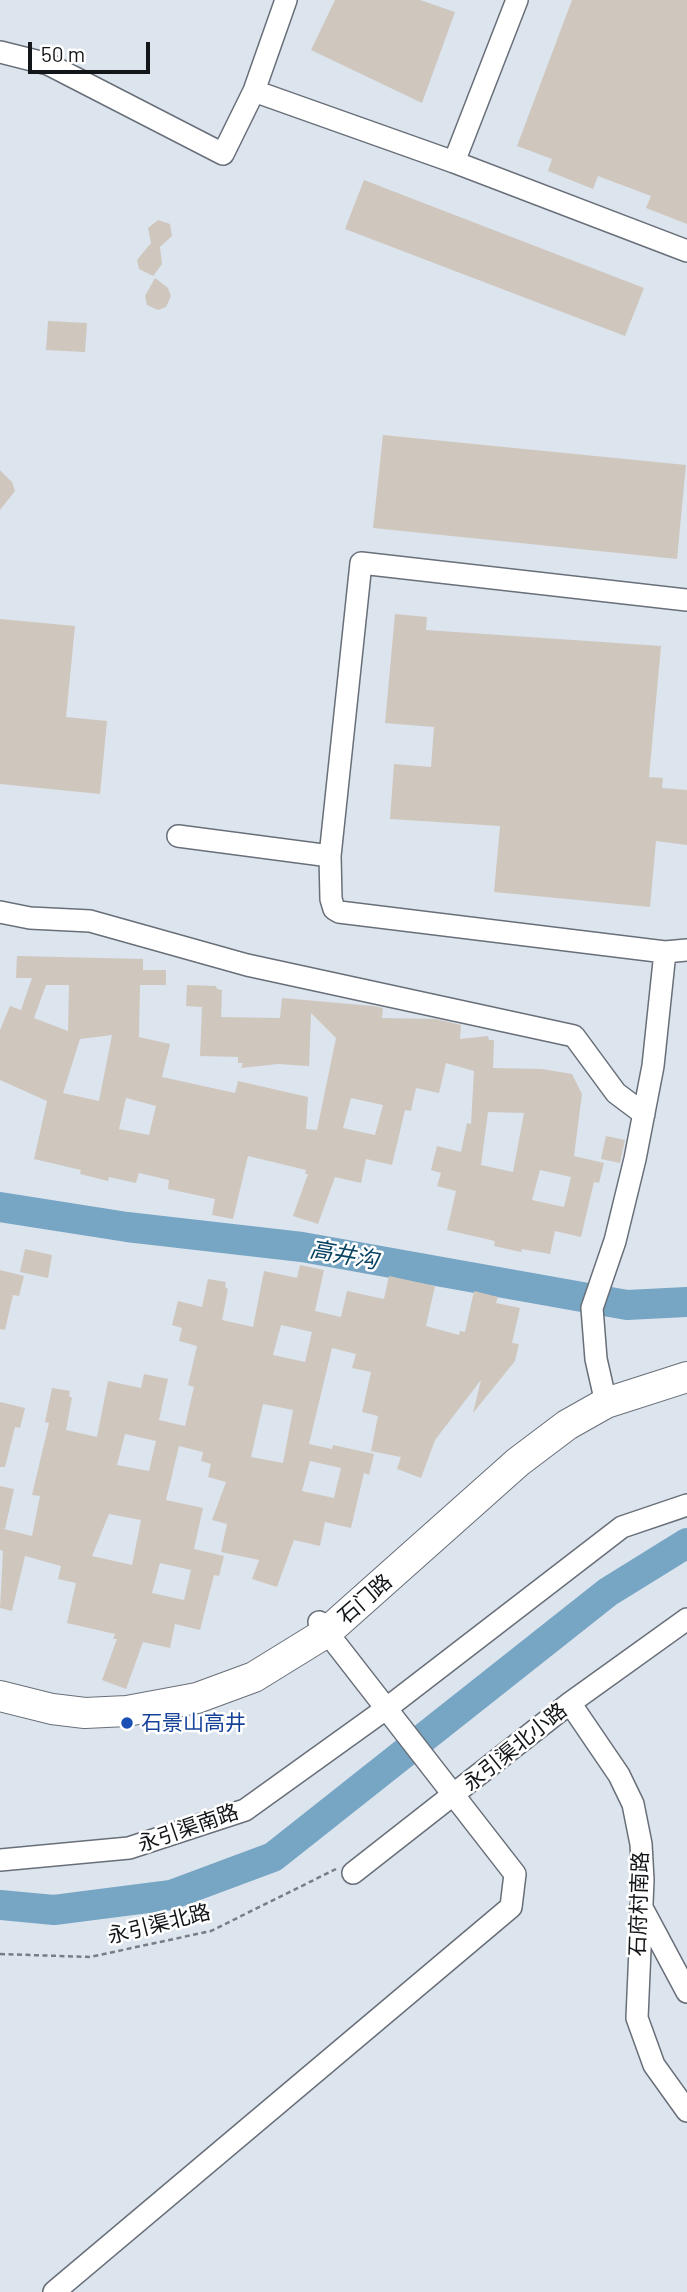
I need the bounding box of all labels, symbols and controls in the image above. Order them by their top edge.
scale bar [32,28,154,72]
text: 50 m [41,41,85,66]
water label: 高井沟 [308,1235,380,1275]
street label: 石门路 [333,1569,397,1629]
street label: 永引渠北小路 [458,1698,572,1796]
place label: 石景山高井 [141,1710,246,1736]
marker: 石景山高井 [119,1715,135,1731]
street label: 永引渠南路 [134,1799,242,1857]
street label: 石府村南路 [625,1851,653,1957]
street label: 永引渠北路 [105,1899,213,1949]

